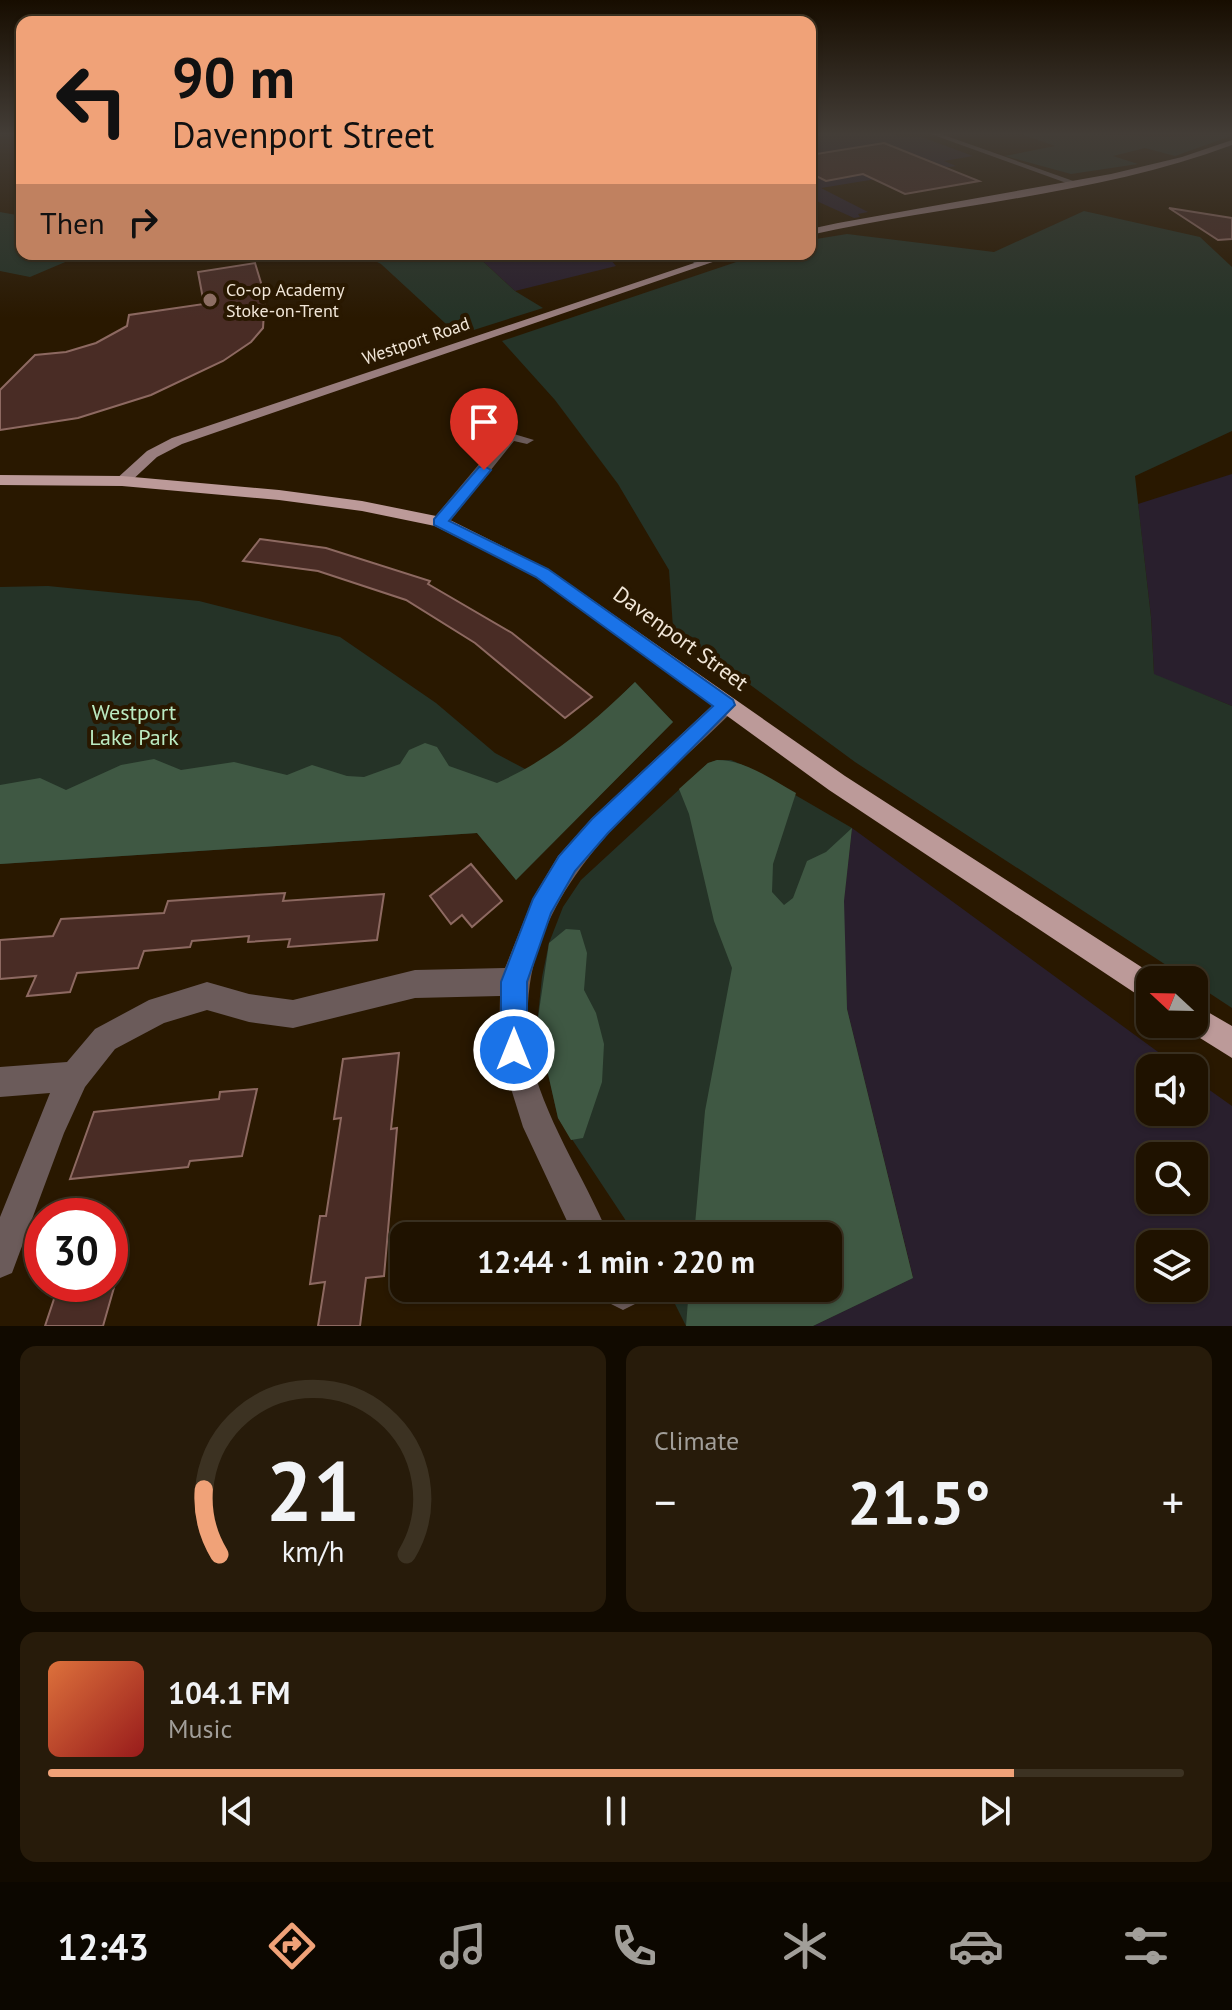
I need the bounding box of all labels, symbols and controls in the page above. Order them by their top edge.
text: 90 m [172,41,295,113]
icon: left [40,48,144,152]
text: Davenport Street [172,111,434,158]
icon: right [121,200,165,244]
text: Then [40,203,105,242]
place label: Co-op Academy Stoke-on-Trent [226,278,345,322]
marker: Co-op Academy Stoke-on-Trent [201,291,219,309]
street label: Westport Road [359,311,473,370]
pin [450,388,518,470]
icon: arrive [462,400,506,444]
street label: Davenport Street [608,580,754,697]
park label: Westport Lake Park [89,698,179,751]
north arrow [1136,966,1208,1038]
map controls [1136,966,1208,1302]
position arrow [472,1008,556,1092]
button: sound [1136,1054,1208,1126]
button: search [1136,1142,1208,1214]
speed limit sign: 30 [24,1198,128,1302]
button: layers [1136,1230,1208,1302]
text: 12:44 · 1 min · 220 m [477,1242,755,1281]
text: Climate [654,1424,739,1457]
text: 21 [266,1436,360,1544]
text: 21.5° [847,1463,991,1541]
text: − [654,1473,676,1530]
text: + [1162,1473,1184,1530]
text: km/h [282,1533,344,1570]
text: 104.1 FM [168,1673,290,1712]
text: Music [168,1712,232,1745]
icon: previous [215,1789,259,1833]
icon: pause [594,1789,638,1833]
icon: next [973,1789,1017,1833]
icon: directions [264,1918,320,1974]
icon: music [435,1918,491,1974]
icon: phone [606,1918,662,1974]
icon: climate [777,1918,833,1974]
icon: car [948,1918,1004,1974]
icon: filters [1118,1918,1174,1974]
text: 12:43 [57,1923,149,1970]

